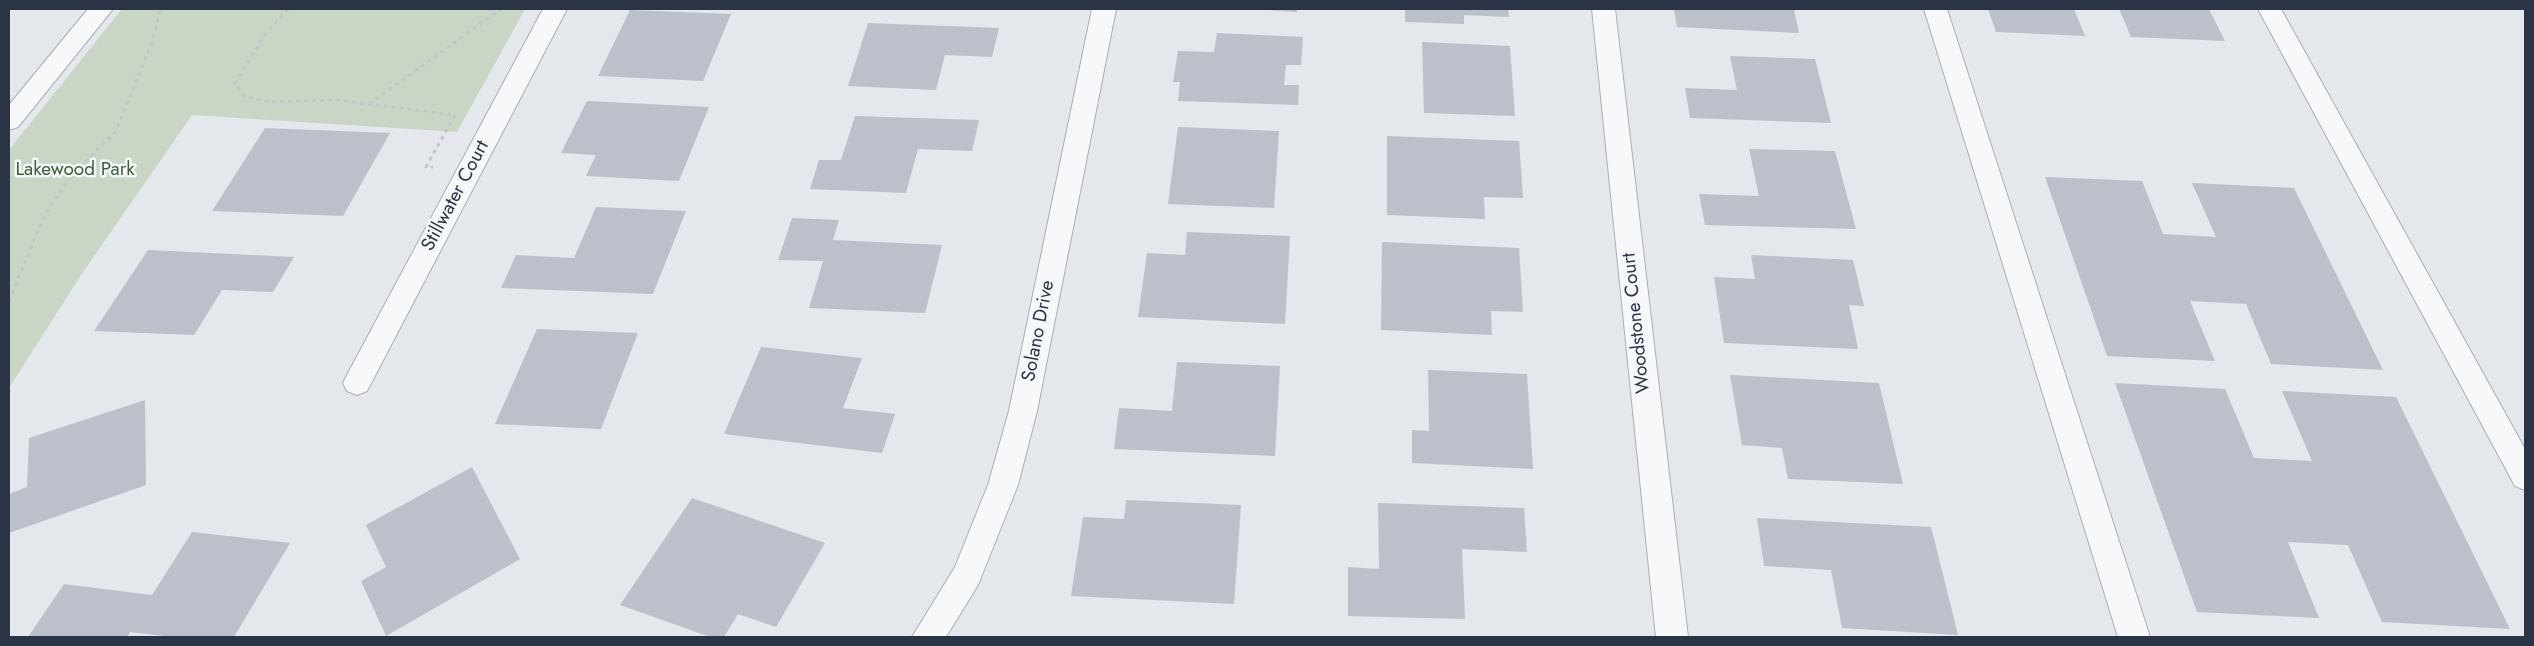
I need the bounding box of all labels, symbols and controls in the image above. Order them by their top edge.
street label: Stillwater Court [417,137,495,255]
park label: Lakewood Park [15,159,135,181]
street label: Woodstone Court [1618,252,1656,394]
street label: Solano Drive [1018,278,1060,384]

